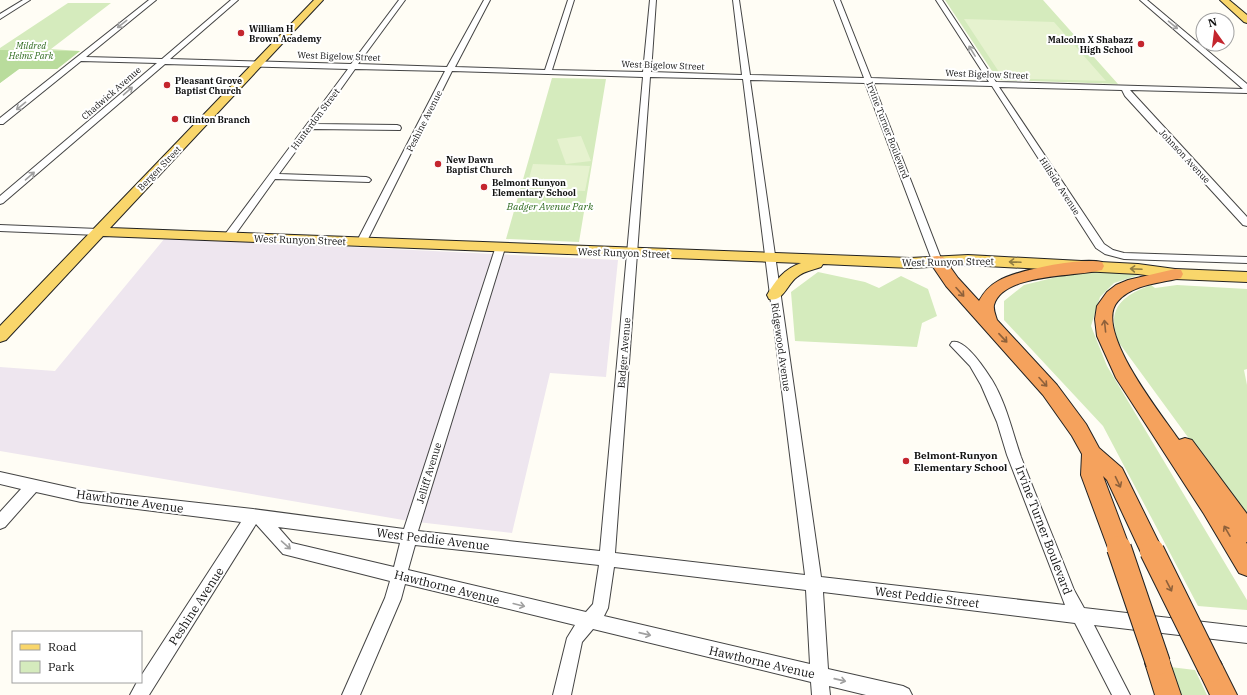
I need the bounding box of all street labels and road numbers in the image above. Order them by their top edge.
street label: West Bigelow Street [297,49,381,63]
street label: West Bigelow Street [621,58,705,72]
street label: Chadwick Avenue [79,64,143,122]
street label: West Bigelow Street [945,67,1029,81]
street label: Irvine Turner Boulevard [864,80,912,180]
street label: Hunterdon Street [288,86,342,152]
street label: Peshine Avenue [404,88,444,154]
street label: Johnson Avenue [1157,127,1213,185]
street label: Bergen Street [135,143,183,193]
street label: Hillside Avenue [1037,155,1083,217]
street label: West Runyon Street [254,232,347,248]
street label: West Runyon Street [578,245,671,261]
street label: West Runyon Street [902,255,995,269]
street label: Ridgewood Avenue [768,302,794,392]
street label: Badger Avenue [614,317,634,389]
street label: Jelliff Avenue [414,441,444,505]
street label: Irvine Turner Boulevard [1012,463,1076,597]
street label: Hawthorne Avenue [75,486,185,516]
street label: West Peddie Avenue [376,525,490,553]
street label: Peshine Avenue [165,564,227,648]
street label: Hawthorne Avenue [393,567,501,607]
street label: West Peddie Street [874,583,980,611]
street label: Hawthorne Avenue [708,643,816,681]

